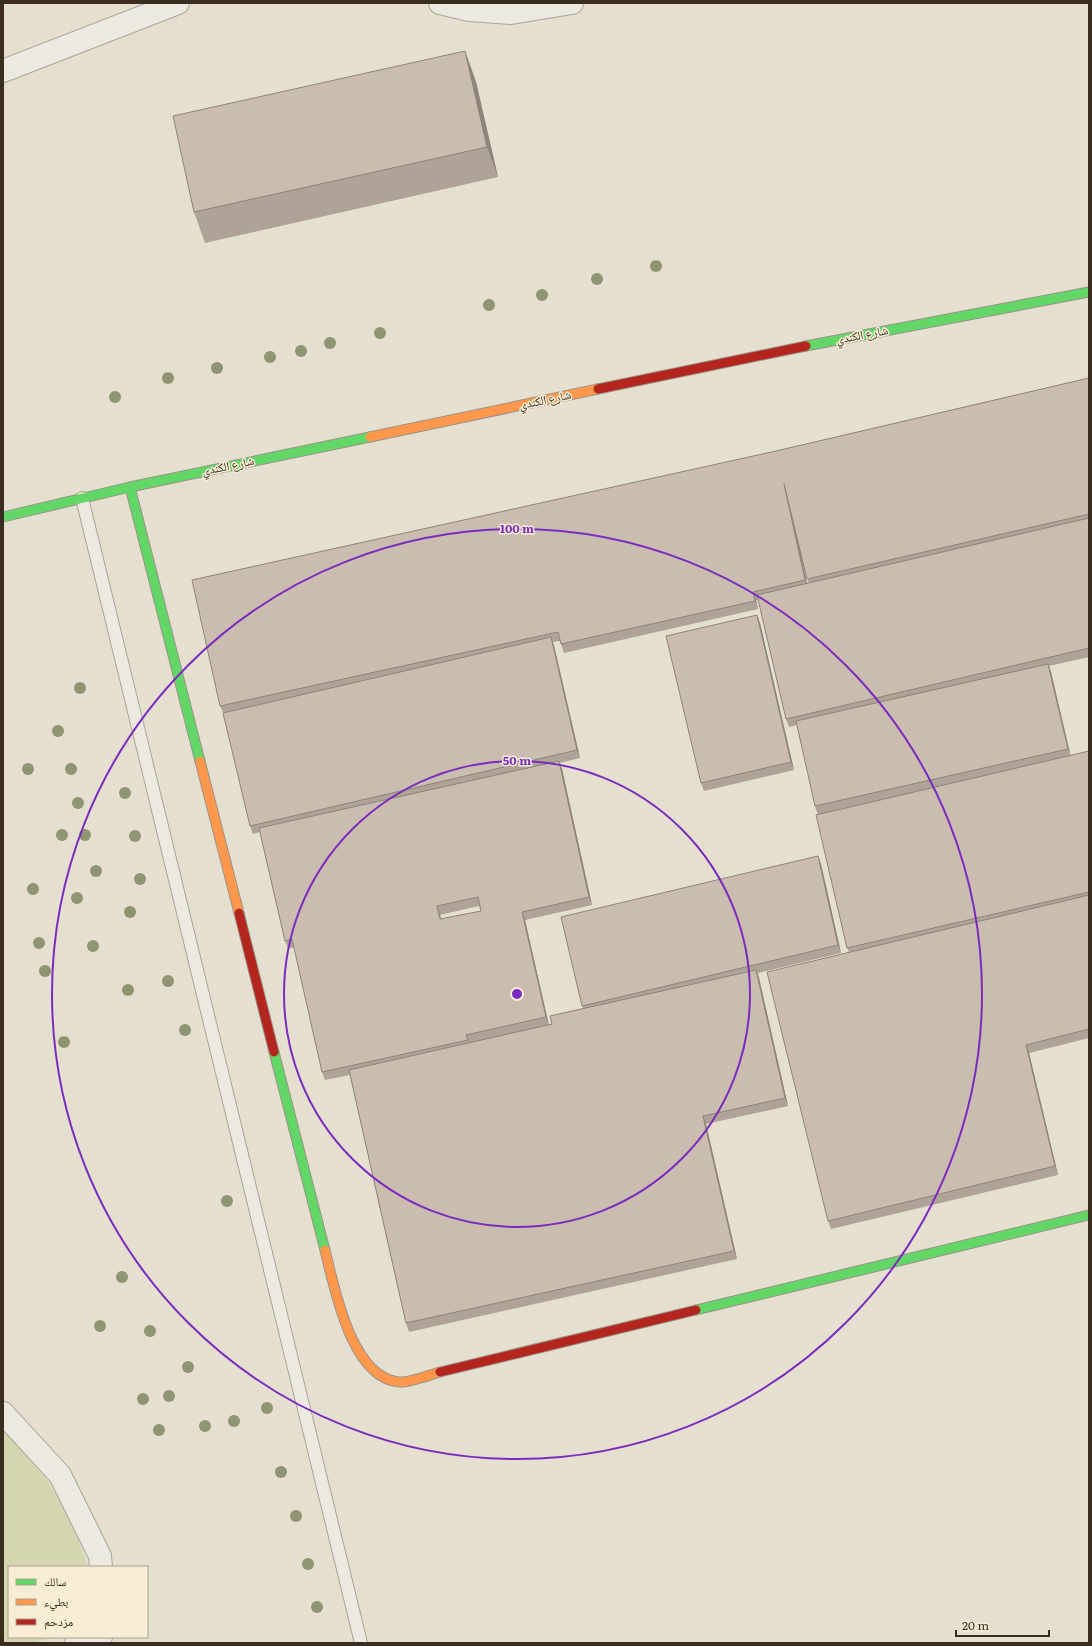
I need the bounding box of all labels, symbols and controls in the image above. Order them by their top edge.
street label: شارع الكندي [834,320,890,350]
street label: شارع الكندي [517,385,573,415]
street label: شارع الكندي [200,451,256,481]
text: 100 m [500,519,534,537]
text: 50 m [503,751,531,769]
centre of rings [510,987,524,1001]
legend [8,1566,148,1638]
text: سالك [44,1572,66,1590]
text: بطيء [44,1592,68,1612]
text: مزدحم [44,1612,73,1630]
scale bar [956,1612,1049,1638]
text: 20 m [962,1616,989,1634]

